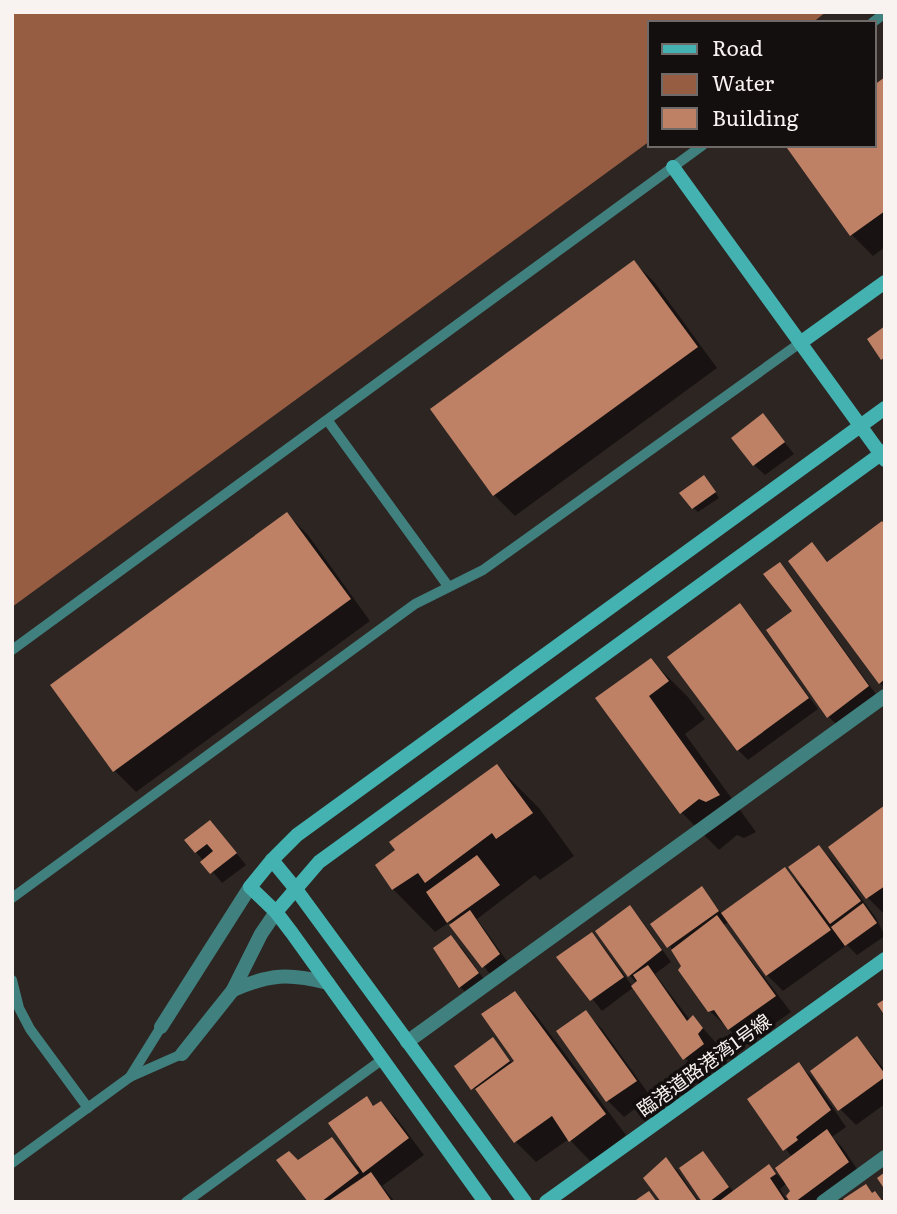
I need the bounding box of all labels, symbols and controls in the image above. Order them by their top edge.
legend [648,21,876,147]
text: Road [712,31,763,62]
text: Water [712,66,774,97]
text: Building [712,101,799,132]
street label: 臨港道路港湾1号線 [631,1006,776,1122]

